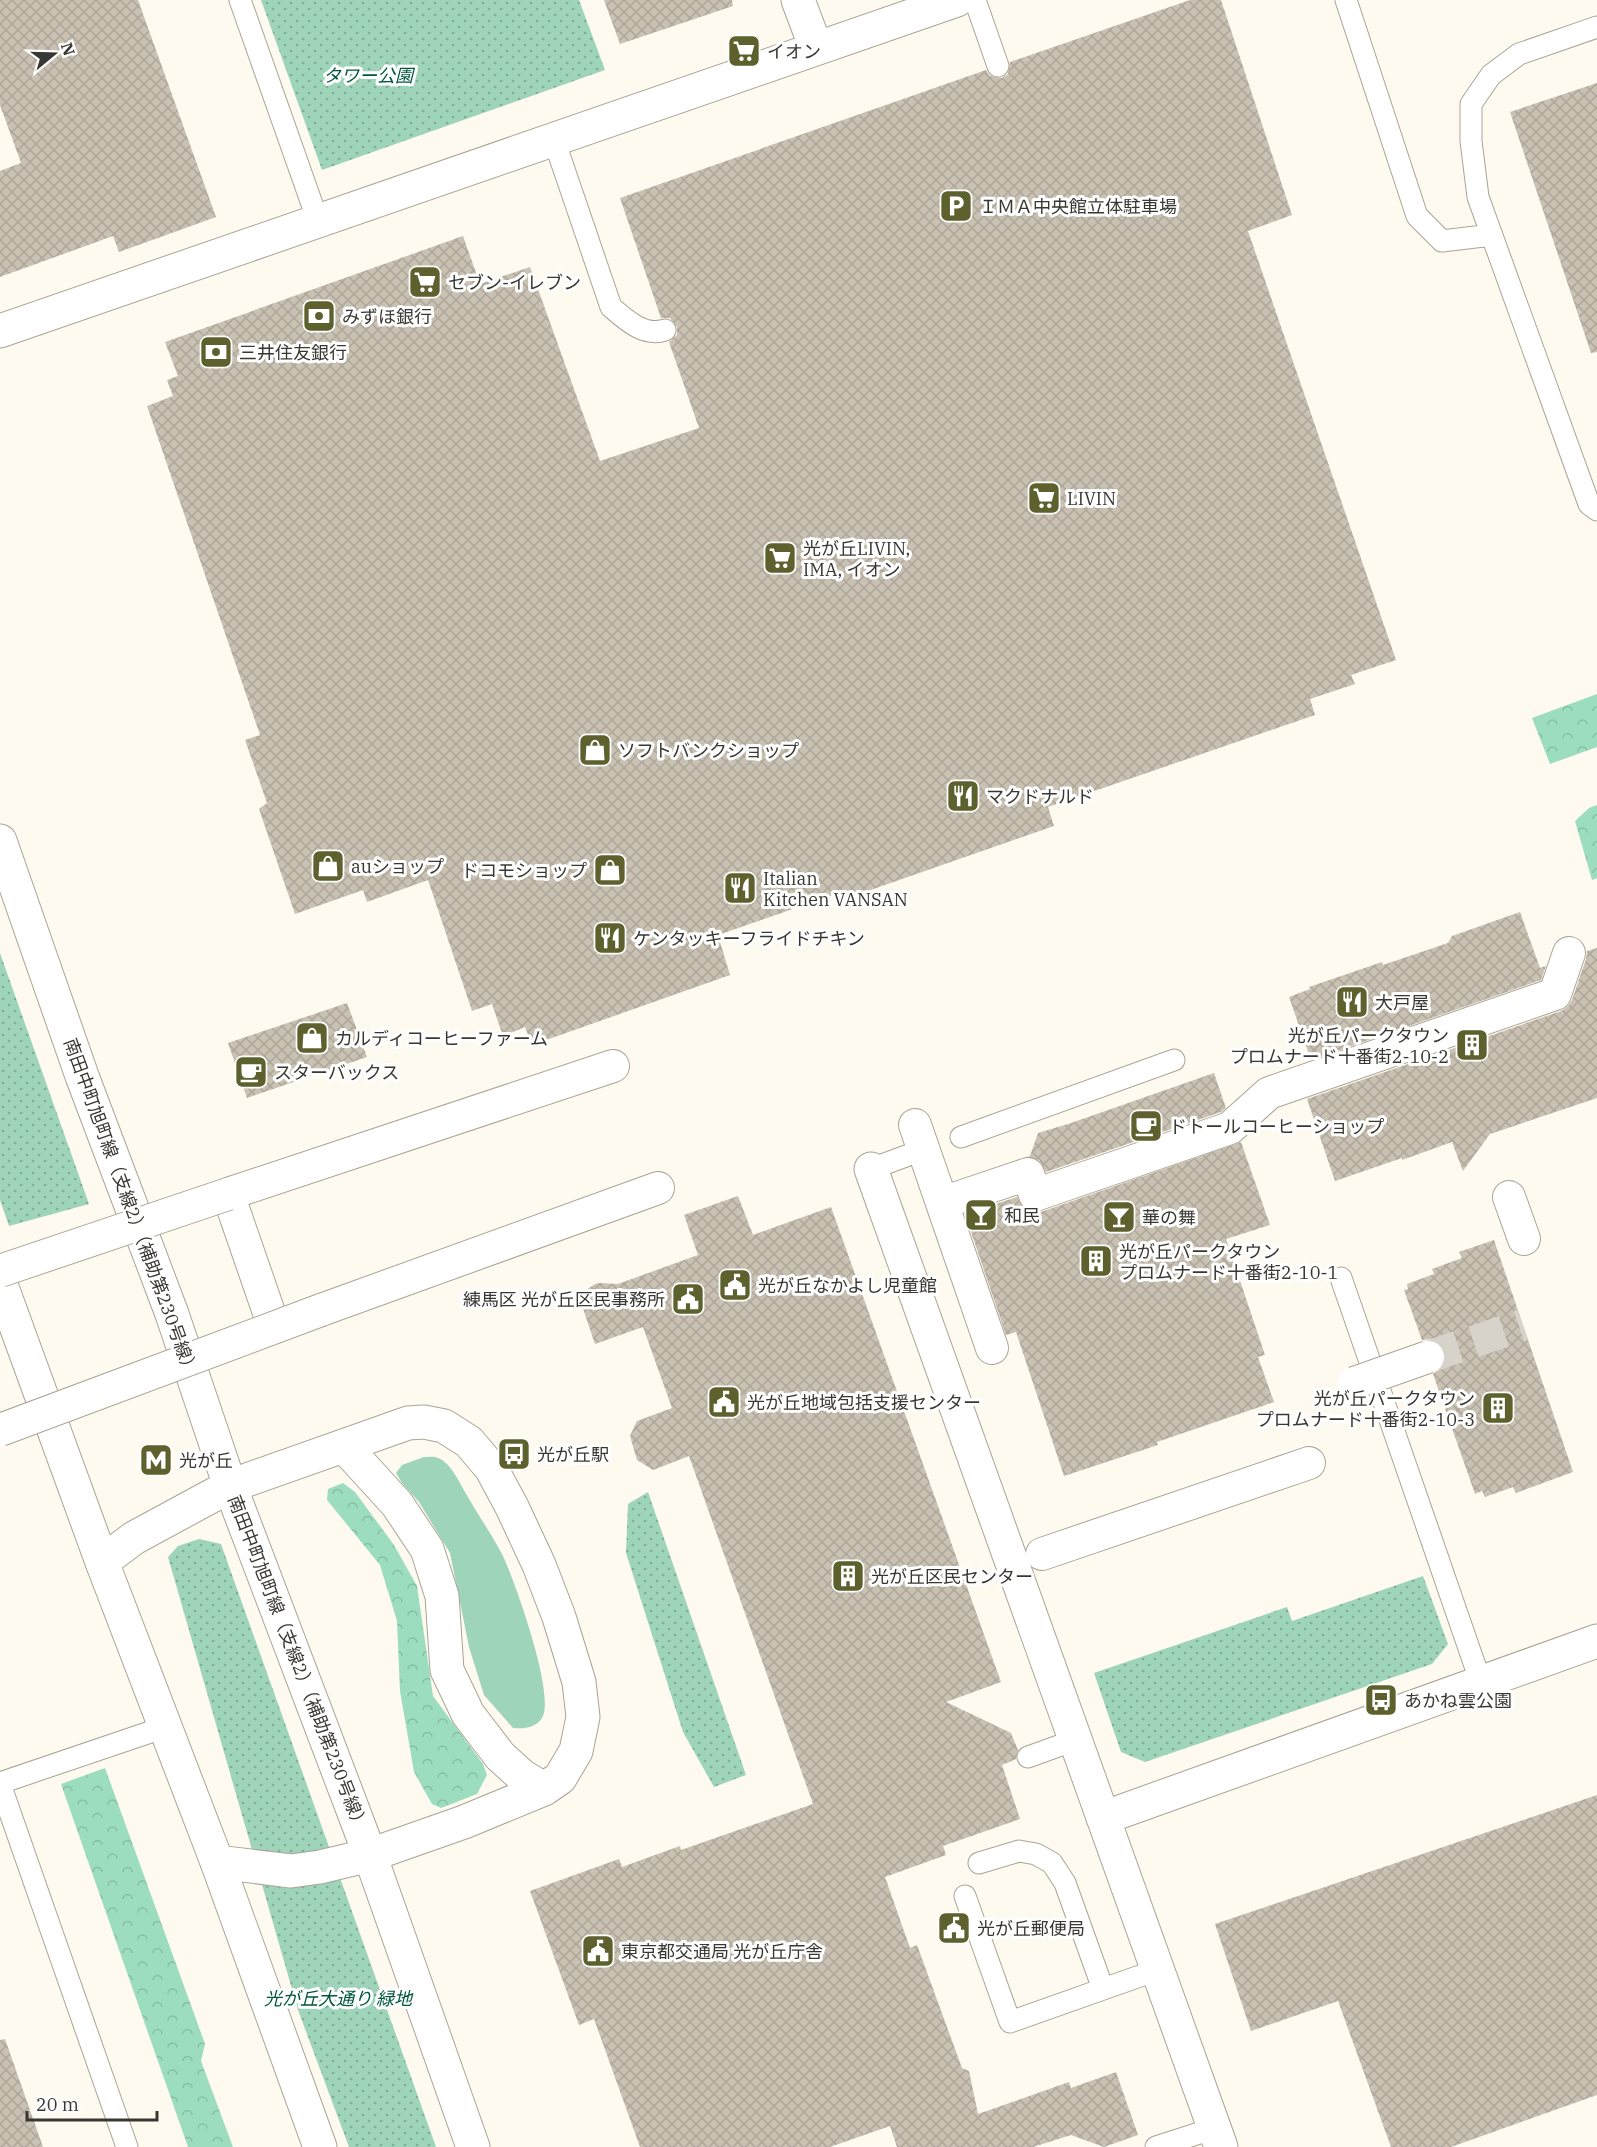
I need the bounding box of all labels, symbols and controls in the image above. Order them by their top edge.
north arrow [24,24,84,84]
supermarket icon: イオン [726,33,762,69]
text: N [57,40,80,58]
place label: イオン [767,40,821,63]
park label: タワー公園 [323,64,416,87]
parking icon: ＩＭＡ中央館立体駐車場 [938,188,974,224]
place label: ＩＭＡ中央館立体駐車場 [979,195,1177,218]
supermarket icon: セブン-イレブン [407,264,443,300]
place label: セブン-イレブン [448,271,581,294]
bank icon: みずほ銀行 [301,298,337,334]
place label: みずほ銀行 [342,305,432,328]
bank icon: 三井住友銀行 [198,334,234,370]
place label: 三井住友銀行 [239,341,347,364]
supermarket icon: LIVIN [1026,480,1062,516]
place label: LIVIN [1067,487,1116,510]
place label: 光が丘LIVIN, IMA, イオン [803,537,910,581]
supermarket icon: 光が丘LIVIN, IMA, イオン [762,540,798,576]
shop icon: ソフトバンクショップ [577,732,613,768]
place label: ソフトバンクショップ [618,739,799,762]
restaurant icon: マクドナルド [945,778,981,814]
place label: マクドナルド [986,785,1094,808]
shop icon: auショップ [310,848,346,884]
shop icon: ドコモショップ [592,852,628,888]
place label: auショップ [351,855,444,878]
place label: ドコモショップ [461,859,587,882]
place label: Italian Kitchen VANSAN [763,867,908,911]
restaurant icon: Italian Kitchen VANSAN [722,870,758,906]
restaurant icon: ケンタッキーフライドチキン [592,920,628,956]
place label: ケンタッキーフライドチキン [633,927,865,950]
restaurant icon: 大戸屋 [1334,984,1370,1020]
place label: 大戸屋 [1375,991,1429,1014]
shop icon: カルディコーヒーファーム [294,1020,330,1056]
place label: 光が丘パークタウン プロムナード十番街2-10-2 [1230,1024,1449,1068]
place label: カルディコーヒーファーム [335,1027,548,1050]
building icon: 光が丘パークタウン プロムナード十番街2-10-2 [1454,1027,1490,1063]
street label: 南田中町旭町線（支線2）（補助第230号線） [59,1035,203,1379]
cafe icon: スターバックス [233,1054,269,1090]
place label: スターバックス [274,1061,399,1084]
cafe icon: ドトールコーヒーショップ [1128,1108,1164,1144]
place label: ドトールコーヒーショップ [1169,1115,1384,1138]
bar icon: 和民 [963,1197,999,1233]
bar icon: 華の舞 [1101,1199,1137,1235]
place label: 和民 [1004,1204,1040,1227]
place label: 華の舞 [1142,1206,1196,1229]
place label: 光が丘パークタウン プロムナード十番街2-10-1 [1119,1240,1338,1284]
building icon: 光が丘パークタウン プロムナード十番街2-10-1 [1078,1243,1114,1279]
public building icon: 光が丘なかよし児童館 [717,1267,753,1303]
place label: 光が丘なかよし児童館 [758,1274,937,1297]
public building icon: 練馬区 光が丘区民事務所 [670,1281,706,1317]
place label: 練馬区 光が丘区民事務所 [463,1288,665,1311]
public building icon: 光が丘地域包括支援センター [706,1384,742,1420]
place label: 光が丘パークタウン プロムナード十番街2-10-3 [1256,1387,1475,1431]
building icon: 光が丘パークタウン プロムナード十番街2-10-3 [1480,1390,1516,1426]
place label: 光が丘地域包括支援センター [747,1391,981,1414]
bus stop icon: 光が丘駅 [496,1436,532,1472]
metro station icon: 光が丘 [138,1442,174,1478]
place label: 光が丘駅 [537,1443,609,1466]
place label: 光が丘 [179,1449,233,1472]
street label: 南田中町旭町線（支線2）（補助第230号線） [223,1492,373,1834]
building icon: 光が丘区民センター [830,1558,866,1594]
place label: 光が丘区民センター [871,1565,1033,1588]
bus stop icon: あかね雲公園 [1363,1682,1399,1718]
place label: あかね雲公園 [1404,1689,1512,1712]
public building icon: 光が丘郵便局 [936,1910,972,1946]
place label: 光が丘郵便局 [977,1917,1085,1940]
public building icon: 東京都交通局 光が丘庁舎 [580,1933,616,1969]
place label: 東京都交通局 光が丘庁舎 [621,1940,823,1963]
park label: 光が丘大通り 緑地 [264,1987,414,2010]
scale bar [27,2084,158,2122]
text: 20 m [36,2093,79,2116]

